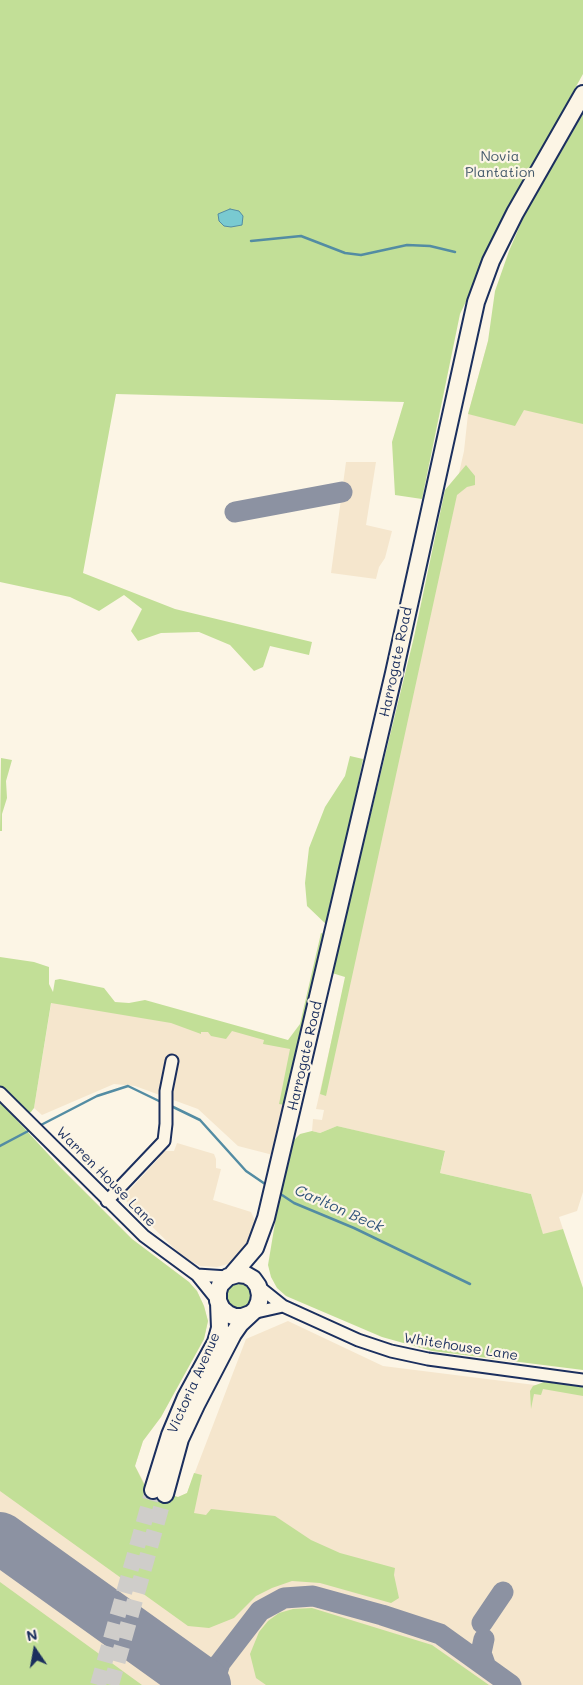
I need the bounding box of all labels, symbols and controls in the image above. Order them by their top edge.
park label: Novia Plantation [465,149,535,182]
street label: Harrogate Road [376,605,416,719]
street label: Harrogate Road [284,1000,326,1112]
street label: Warren House Lane [53,1124,159,1230]
water label: Carlton Beck [292,1181,386,1237]
street label: Victoria Avenue [164,1330,224,1436]
street label: Whitehouse Lane [403,1330,519,1364]
text: N [25,1624,39,1645]
north arrow [10,1625,60,1675]

